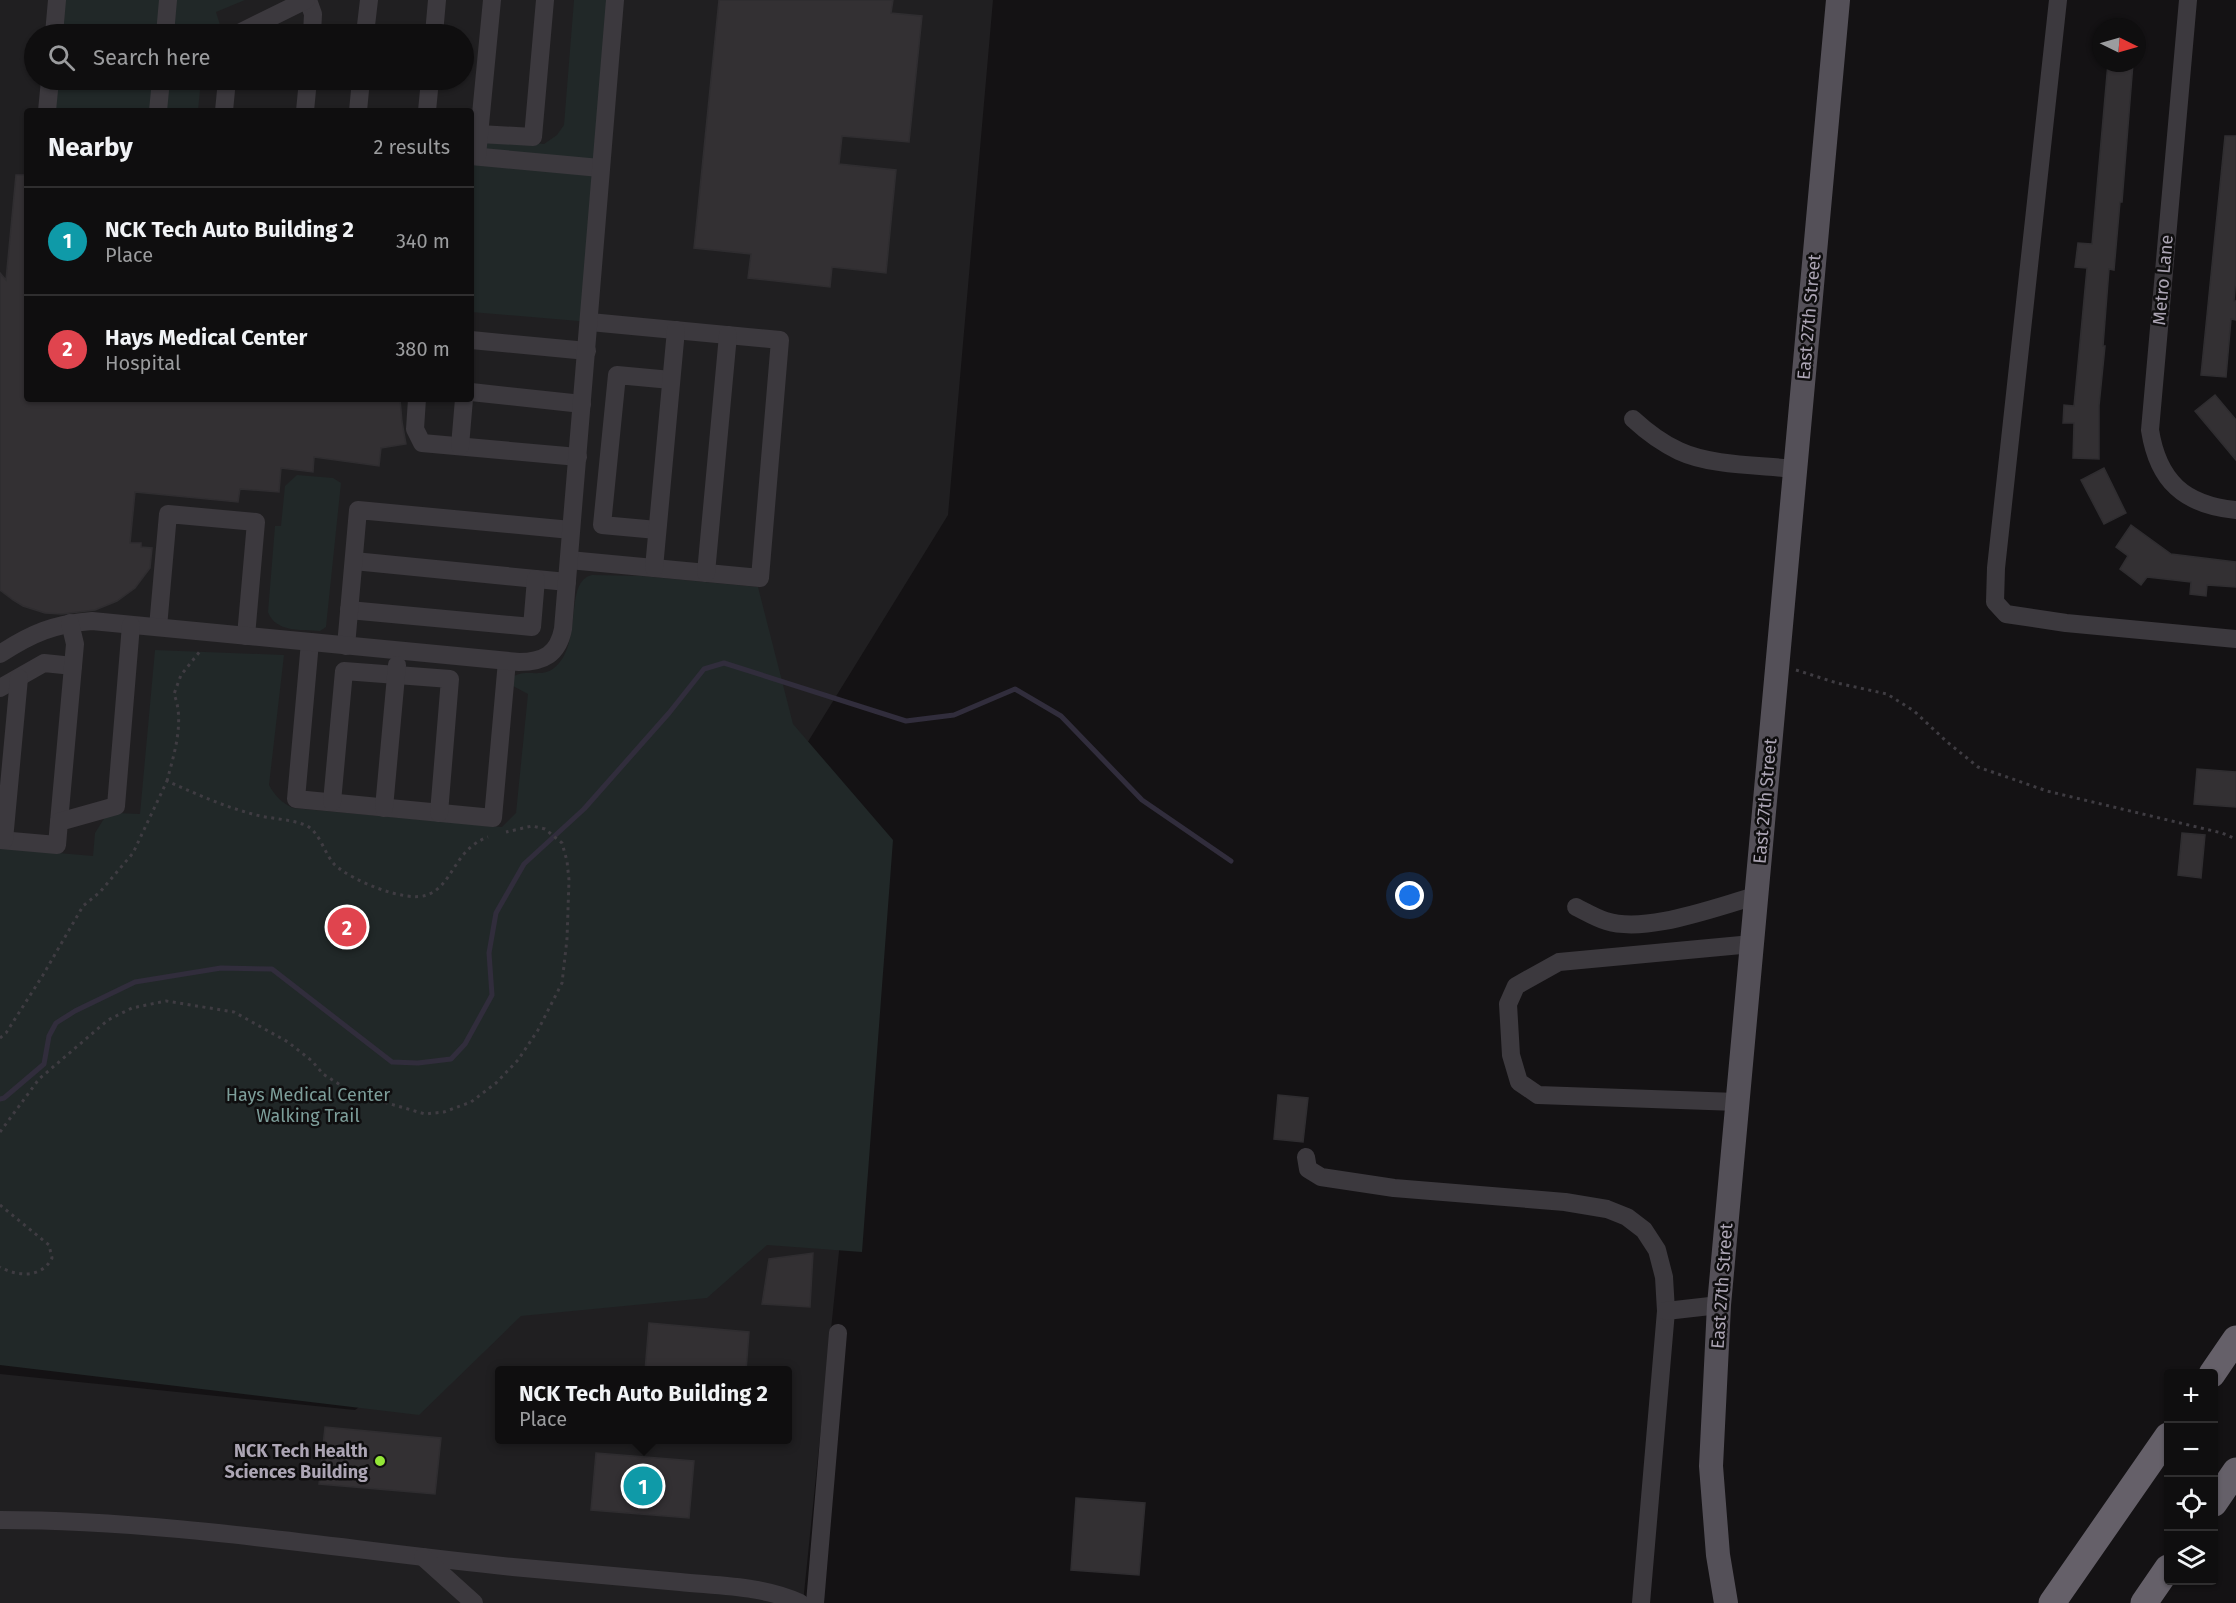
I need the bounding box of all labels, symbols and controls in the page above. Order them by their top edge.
north arrow [2092,18,2146,72]
search box [24,24,474,90]
icon: search [45,41,78,74]
text: Search here [93,44,211,71]
text: Nearby [48,132,133,163]
text: 2 results [373,135,450,159]
text: NCK Tech Auto Building 2 [105,216,354,243]
text: 1 [63,229,72,253]
text: 340 m [396,229,450,253]
street label: Metro Lane [2148,234,2178,326]
text: Place [105,243,153,267]
street label: East 27th Street [1793,253,1825,381]
text: Hays Medical Center [105,324,307,351]
text: 2 [62,337,73,361]
text: 380 m [395,337,450,361]
text: Hospital [105,351,181,375]
street label: East 27th Street [1749,737,1781,865]
your location [1395,881,1424,910]
pin: 2 [328,904,366,950]
park label: Hays Medical Center Walking Trail [226,1084,390,1127]
street label: East 27th Street [1707,1222,1737,1350]
popup [495,1366,792,1444]
map controls [2164,1369,2218,1585]
button: + [2164,1369,2218,1423]
text: NCK Tech Auto Building 2 [519,1380,768,1407]
text: Place [519,1407,567,1431]
button: − [2164,1423,2218,1477]
place label: NCK Tech Health Sciences Building [225,1440,368,1483]
marker: NCK Tech Health Sciences Building [373,1454,387,1468]
pin: 1 [624,1464,662,1508]
button: locate [2164,1477,2218,1531]
button: layers [2164,1531,2218,1585]

